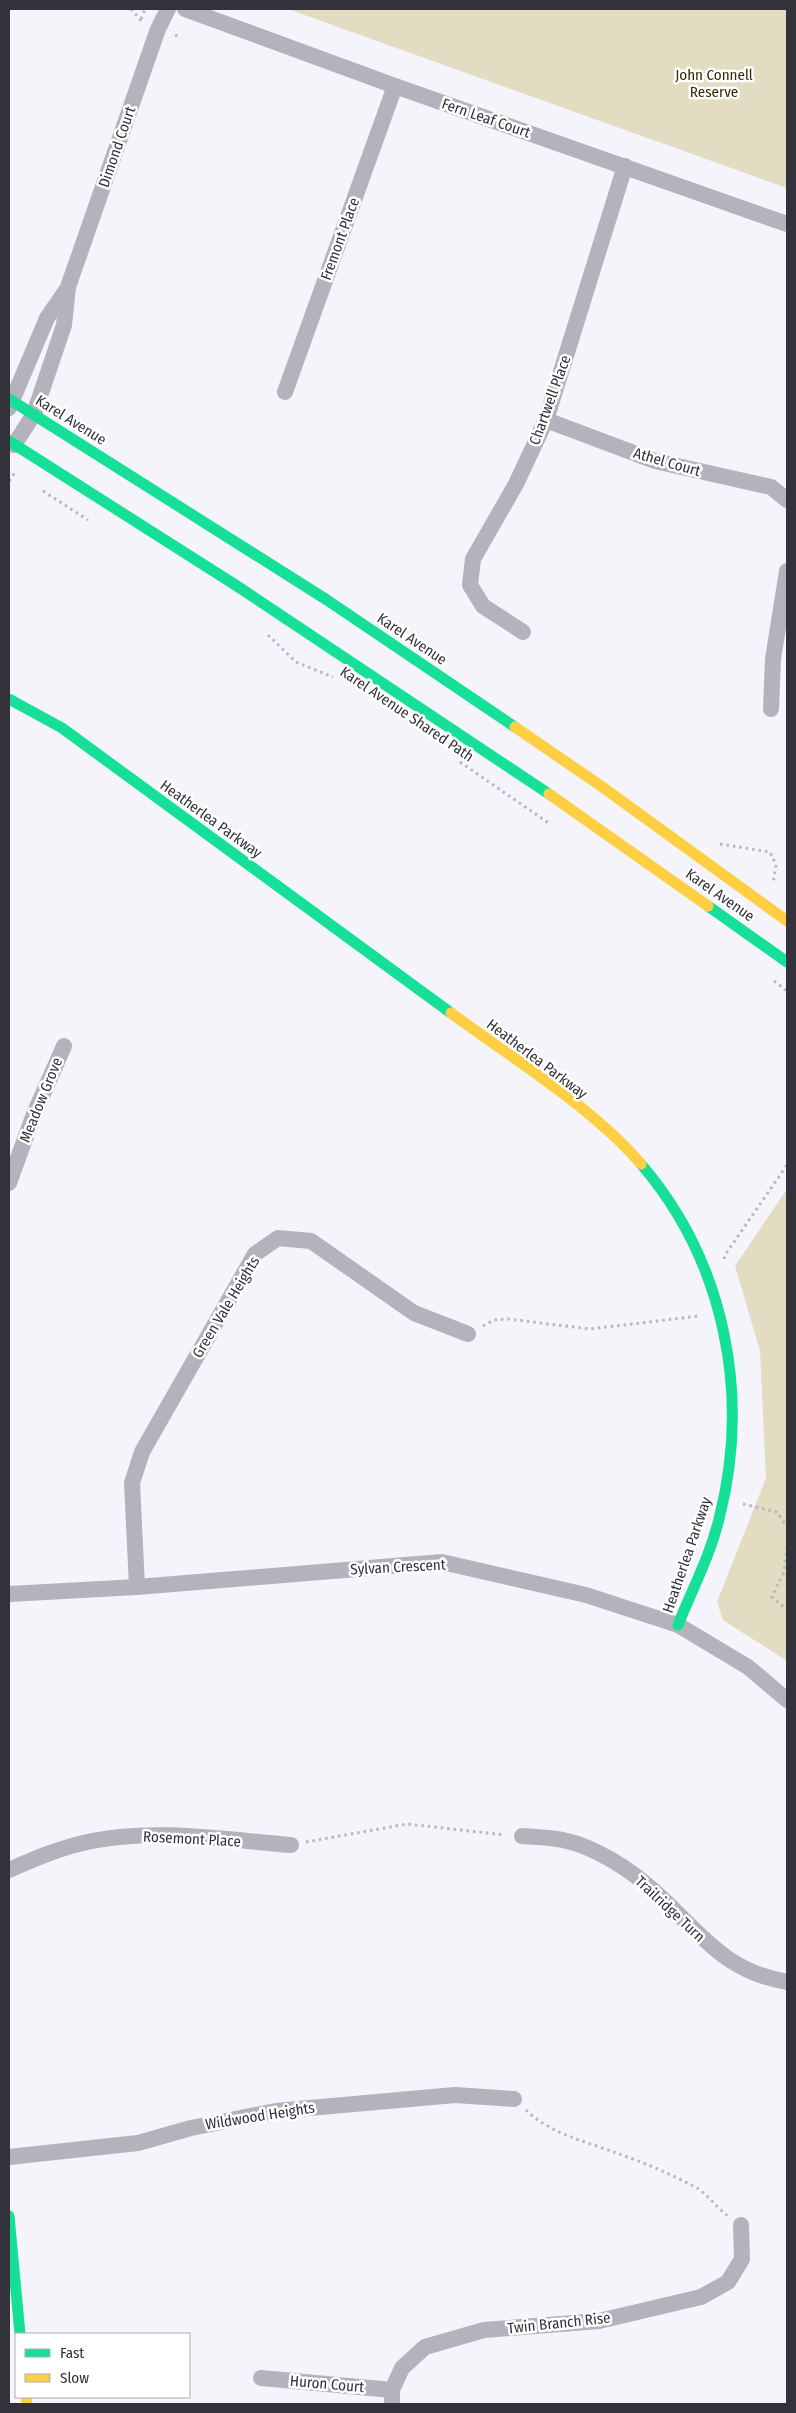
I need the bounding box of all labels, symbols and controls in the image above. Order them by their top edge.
park label: John Connell Reserve [675,66,753,101]
street label: Fern Leaf Court [439,94,533,142]
street label: Dimond Court [95,104,139,190]
street label: Fremont Place [317,195,363,283]
street label: Chartwell Place [525,353,575,447]
street label: Karel Avenue [32,391,110,449]
street label: Athel Court [631,444,703,480]
street label: Karel Avenue [374,609,450,669]
street label: Karel Avenue Shared Path [337,663,477,765]
street label: Heatherlea Parkway [157,776,266,862]
street label: Karel Avenue [682,865,758,925]
street label: Heatherlea Parkway [483,1015,591,1103]
street label: Meadow Grove [16,1055,66,1145]
street label: Green Vale Heights [189,1253,263,1361]
street label: Heatherlea Parkway [659,1494,715,1615]
street label: Sylvan Crescent [350,1556,446,1578]
street label: Rosemont Place [143,1827,241,1851]
street label: Trailridge Turn [631,1872,709,1946]
street label: Wildwood Heights [204,2098,316,2134]
street label: Twin Branch Rise [507,2309,611,2337]
legend [15,2333,190,2398]
text: Fast [60,2344,84,2362]
text: Slow [60,2369,89,2387]
street label: Huron Court [289,2372,365,2396]

